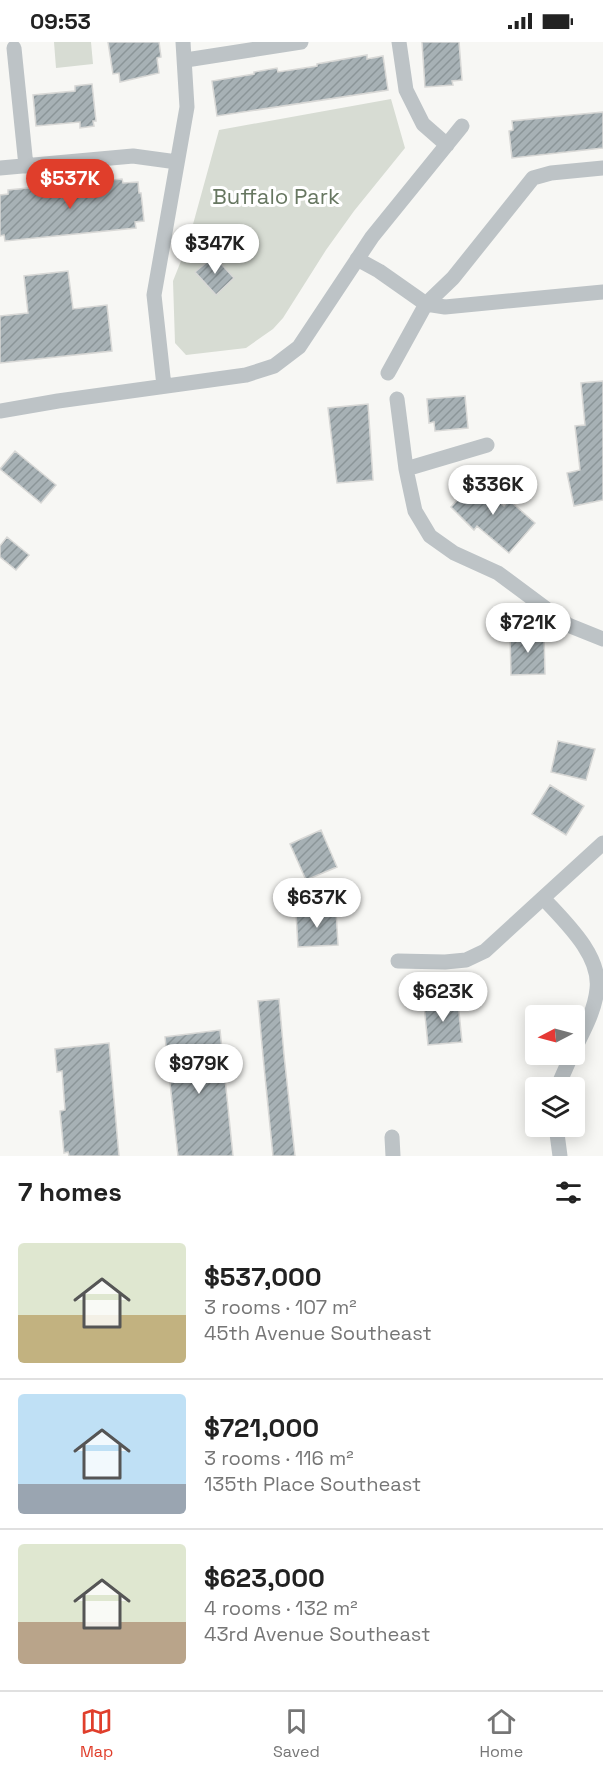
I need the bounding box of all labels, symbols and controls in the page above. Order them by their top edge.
text: 09:53 [30,7,91,35]
pin: $537K [28,159,112,210]
text: $537K [40,165,100,191]
park label: Buffalo Park [212,182,340,210]
pin: $347K [173,224,257,275]
text: $347K [185,230,245,256]
pin: $336K [451,465,535,516]
text: $336K [462,471,524,497]
pin: $721K [486,603,570,654]
text: $721K [500,609,556,635]
pin: $637K [275,878,359,929]
text: $637K [287,884,347,910]
pin: $623K [401,972,485,1023]
text: $623K [413,978,473,1004]
north arrow [525,1005,585,1065]
map controls [525,1005,585,1137]
pin: $979K [157,1044,241,1095]
text: $979K [169,1050,229,1076]
button: layers [525,1077,585,1137]
text: 7 homes [18,1175,122,1209]
icon: filters [552,1176,585,1209]
text: $537,000 [204,1260,322,1294]
icon: home [66,1267,138,1339]
text: 3 rooms · 107 m² [204,1294,357,1320]
text: 45th Avenue Southeast [204,1320,432,1346]
text: $721,000 [204,1411,319,1445]
icon: home [66,1418,138,1490]
text: 3 rooms · 116 m² [204,1445,354,1471]
text: 135th Place Southeast [204,1471,421,1497]
text: $623,000 [204,1561,325,1595]
icon: home [66,1568,138,1640]
text: 4 rooms · 132 m² [204,1595,357,1621]
text: 43rd Avenue Southeast [204,1621,430,1647]
tab: Map [80,1705,113,1762]
tab: Saved [273,1705,320,1762]
tab: Home [479,1705,523,1762]

